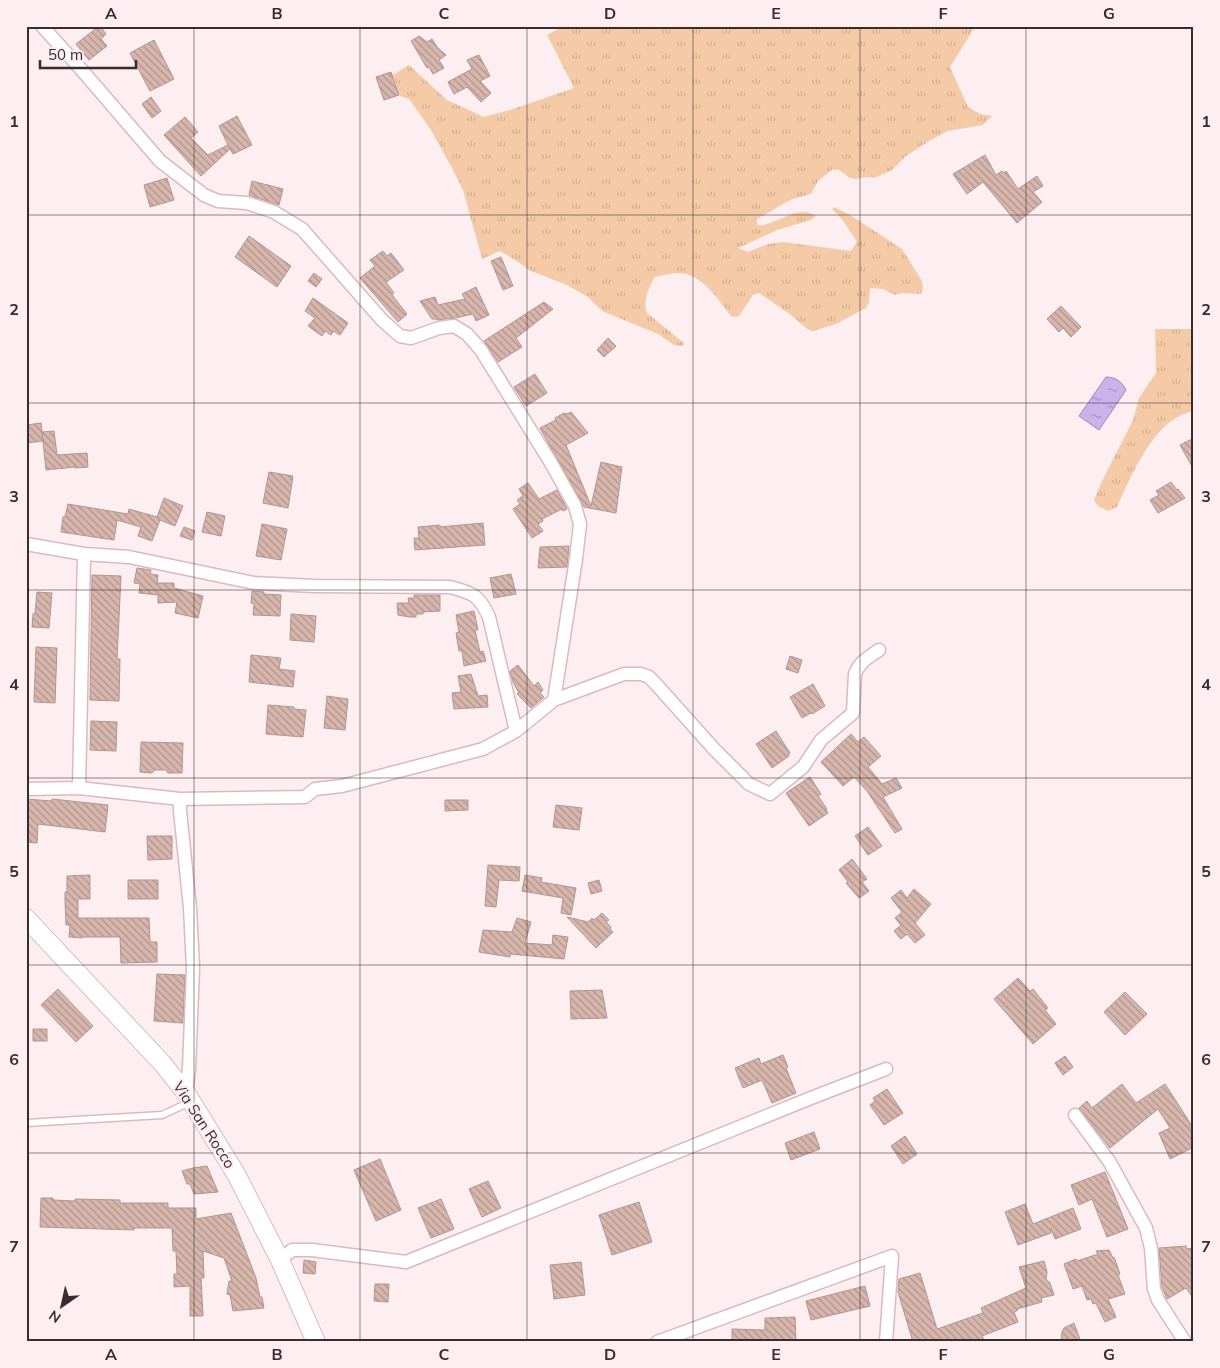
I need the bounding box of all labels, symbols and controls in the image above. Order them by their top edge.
text: A [105,3,117,23]
text: B [271,3,283,23]
text: C [439,3,450,23]
text: D [604,3,616,23]
text: E [771,3,781,23]
text: F [938,3,948,23]
text: G [1103,3,1115,23]
scale bar [40,38,136,70]
text: 50 m [48,45,83,64]
text: 1 [9,111,19,131]
text: 1 [1201,111,1211,131]
text: 2 [9,299,19,319]
text: 2 [1201,299,1211,319]
text: 3 [9,486,19,506]
text: 3 [1201,486,1211,506]
text: 4 [9,674,19,694]
text: 4 [1201,674,1211,694]
text: 5 [9,861,19,881]
text: 5 [1201,861,1211,881]
text: 6 [9,1049,19,1069]
text: 6 [1201,1049,1211,1069]
street label: Via San Rocco [169,1078,240,1172]
text: 7 [9,1236,19,1256]
text: 7 [1201,1236,1211,1256]
north arrow [38,1280,88,1330]
text: N [45,1306,64,1327]
text: A [105,1344,117,1364]
text: B [271,1344,283,1364]
text: C [439,1344,450,1364]
text: D [604,1344,616,1364]
text: E [771,1344,781,1364]
text: F [938,1344,948,1364]
text: G [1103,1344,1115,1364]

